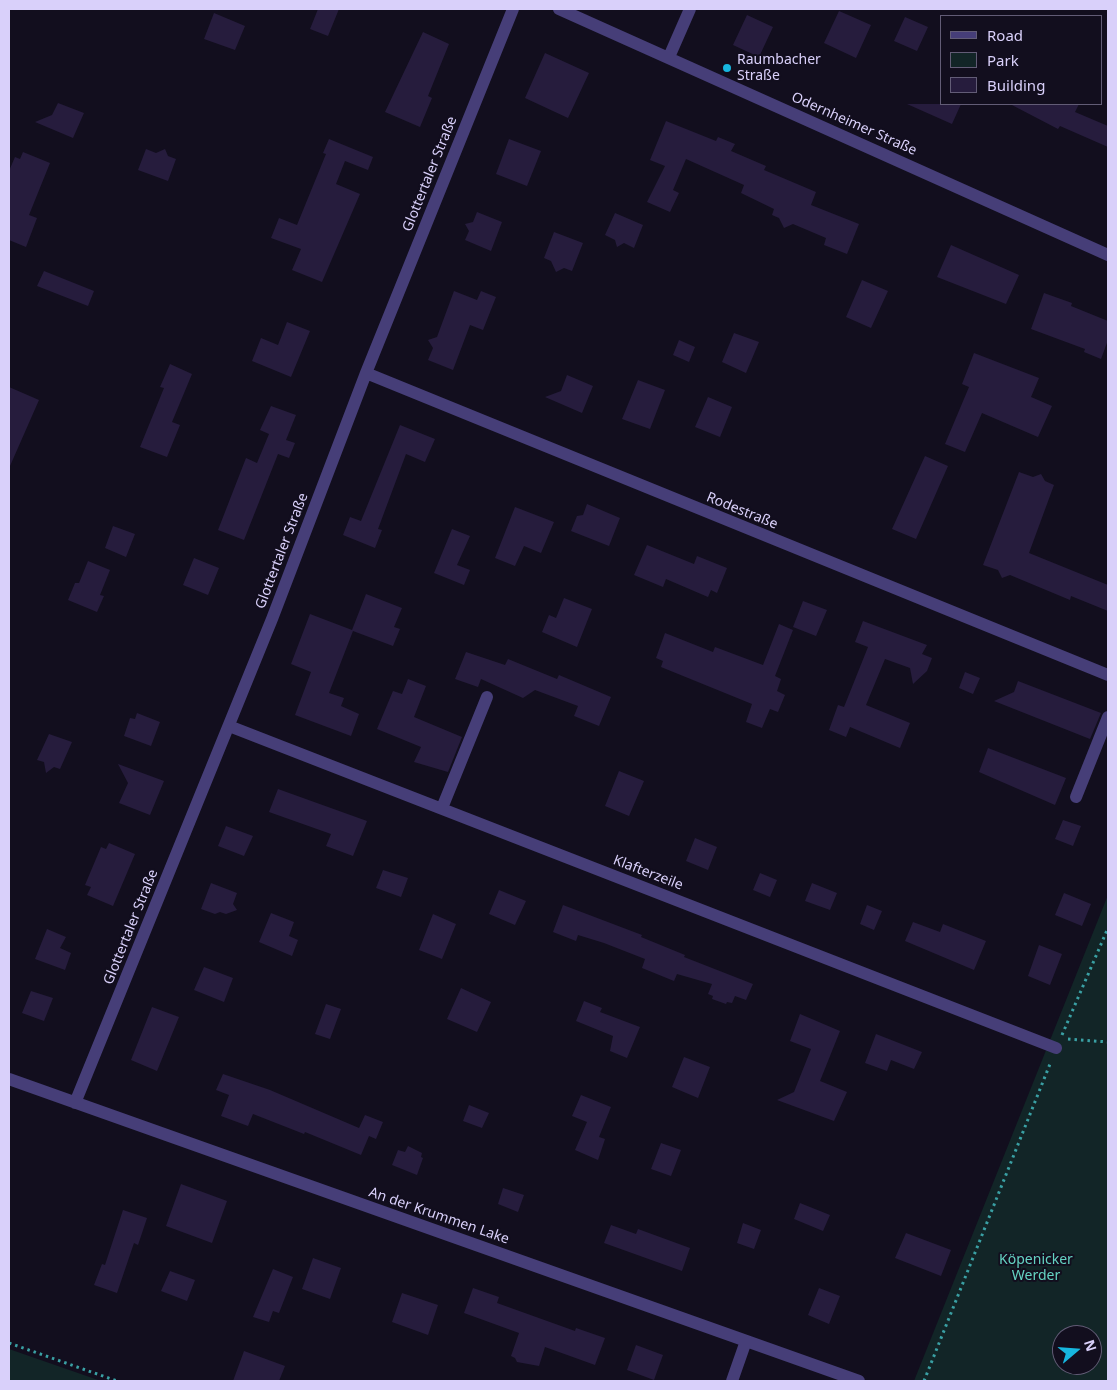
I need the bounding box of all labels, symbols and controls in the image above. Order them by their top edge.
legend [940,15,1102,105]
text: Road [987,25,1023,45]
text: Park [987,50,1019,70]
place label: Raumbacher Straße [737,52,821,84]
marker: Raumbacher Straße [721,62,733,74]
text: Building [987,75,1045,95]
street label: Odernheimer Straße [789,89,919,159]
street label: Glottertaler Straße [399,114,461,234]
street label: Rodestraße [704,489,780,533]
street label: Glottertaler Straße [252,491,312,611]
street label: Klafterzeile [611,852,685,894]
street label: Glottertaler Straße [100,867,162,987]
street label: An der Krummen Lake [367,1184,511,1248]
park label: Köpenicker Werder [999,1252,1073,1284]
north arrow [1052,1325,1102,1375]
text: N [1080,1337,1102,1354]

